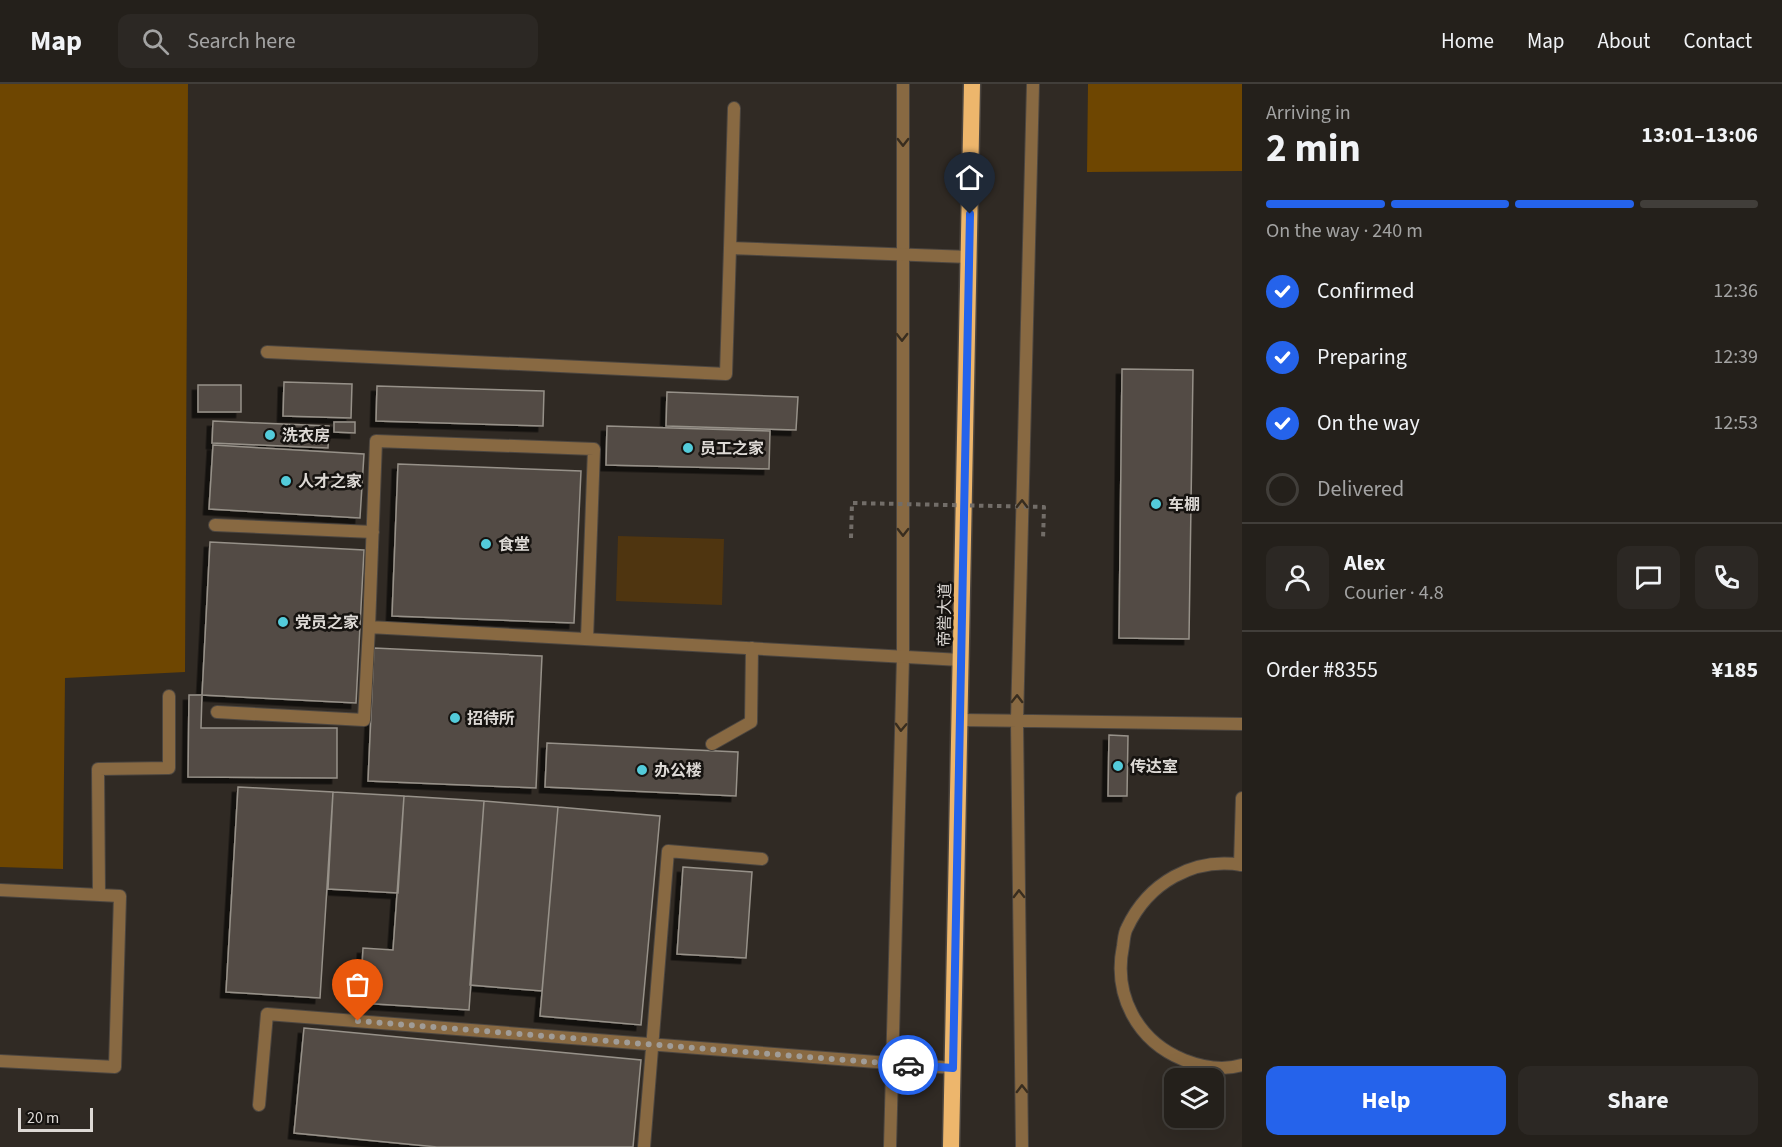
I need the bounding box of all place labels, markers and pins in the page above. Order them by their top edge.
pin [944,152,995,214]
place label: 洗衣房 [282,425,330,447]
marker: 洗衣房 [263,428,277,442]
place label: 员工之家 [700,438,764,460]
marker: 员工之家 [681,441,695,455]
place label: 人才之家 [298,471,362,493]
marker: 人才之家 [279,474,293,488]
place label: 车棚 [1168,494,1200,516]
marker: 车棚 [1149,497,1163,511]
place label: 食堂 [498,534,530,556]
marker: 食堂 [479,537,493,551]
place label: 党员之家 [295,612,359,634]
marker: 党员之家 [276,615,290,629]
place label: 招待所 [467,708,515,730]
marker: 招待所 [448,711,462,725]
place label: 传达室 [1130,756,1178,778]
marker: 传达室 [1111,759,1125,773]
place label: 办公楼 [654,760,702,782]
marker: 办公楼 [635,763,649,777]
pin [332,959,383,1021]

